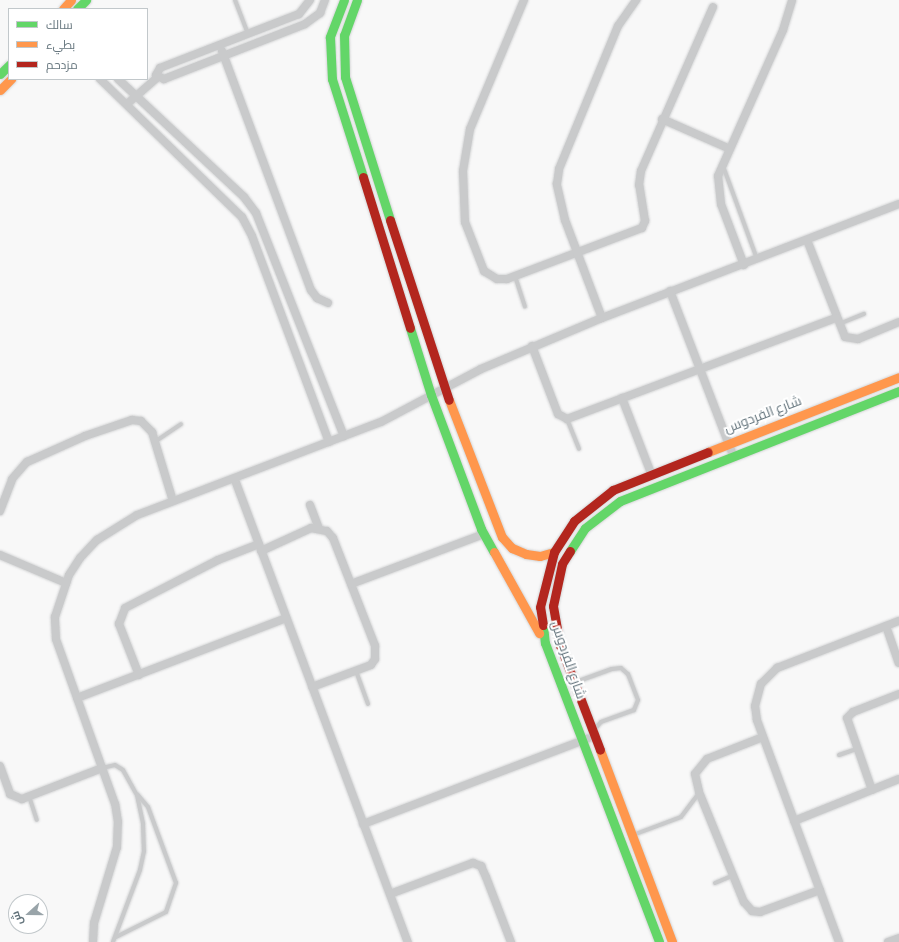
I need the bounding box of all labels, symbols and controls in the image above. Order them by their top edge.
legend [8,8,148,80]
text: سالك [46,19,73,31]
text: بطيء [46,39,75,51]
text: مزدحم [46,59,78,71]
street label: شارع الفردوس [722,393,804,437]
street label: شارع الفردوس [547,619,589,701]
north arrow [8,894,48,934]
text: ش [10,910,25,927]

